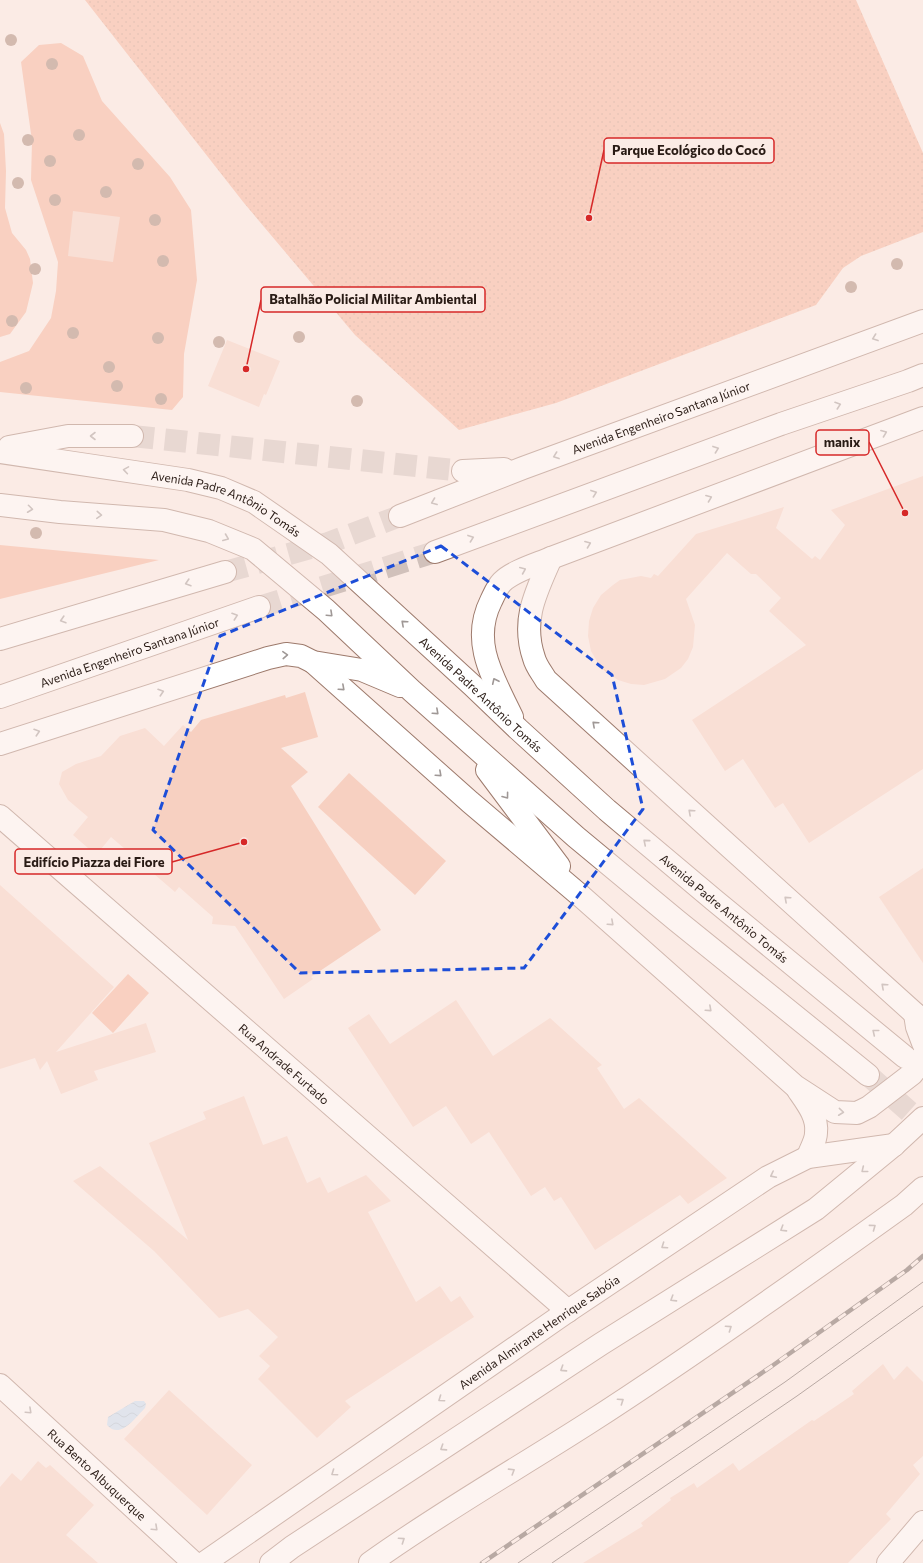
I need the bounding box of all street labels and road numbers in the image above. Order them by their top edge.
street label: Avenida Engenheiro Santana Júnior [570,378,752,456]
street label: Avenida Padre Antônio Tomás [150,468,303,539]
street label: Avenida Engenheiro Santana Júnior [38,614,221,690]
street label: Avenida Padre Antônio Tomás [417,634,545,755]
street label: Avenida Padre Antônio Tomás [657,851,791,965]
street label: Rua Andrade Furtado [236,1020,332,1107]
street label: Avenida Almirante Henrique Sabóia [456,1272,622,1392]
street label: Rua Bento Albuquerque [45,1426,149,1523]

